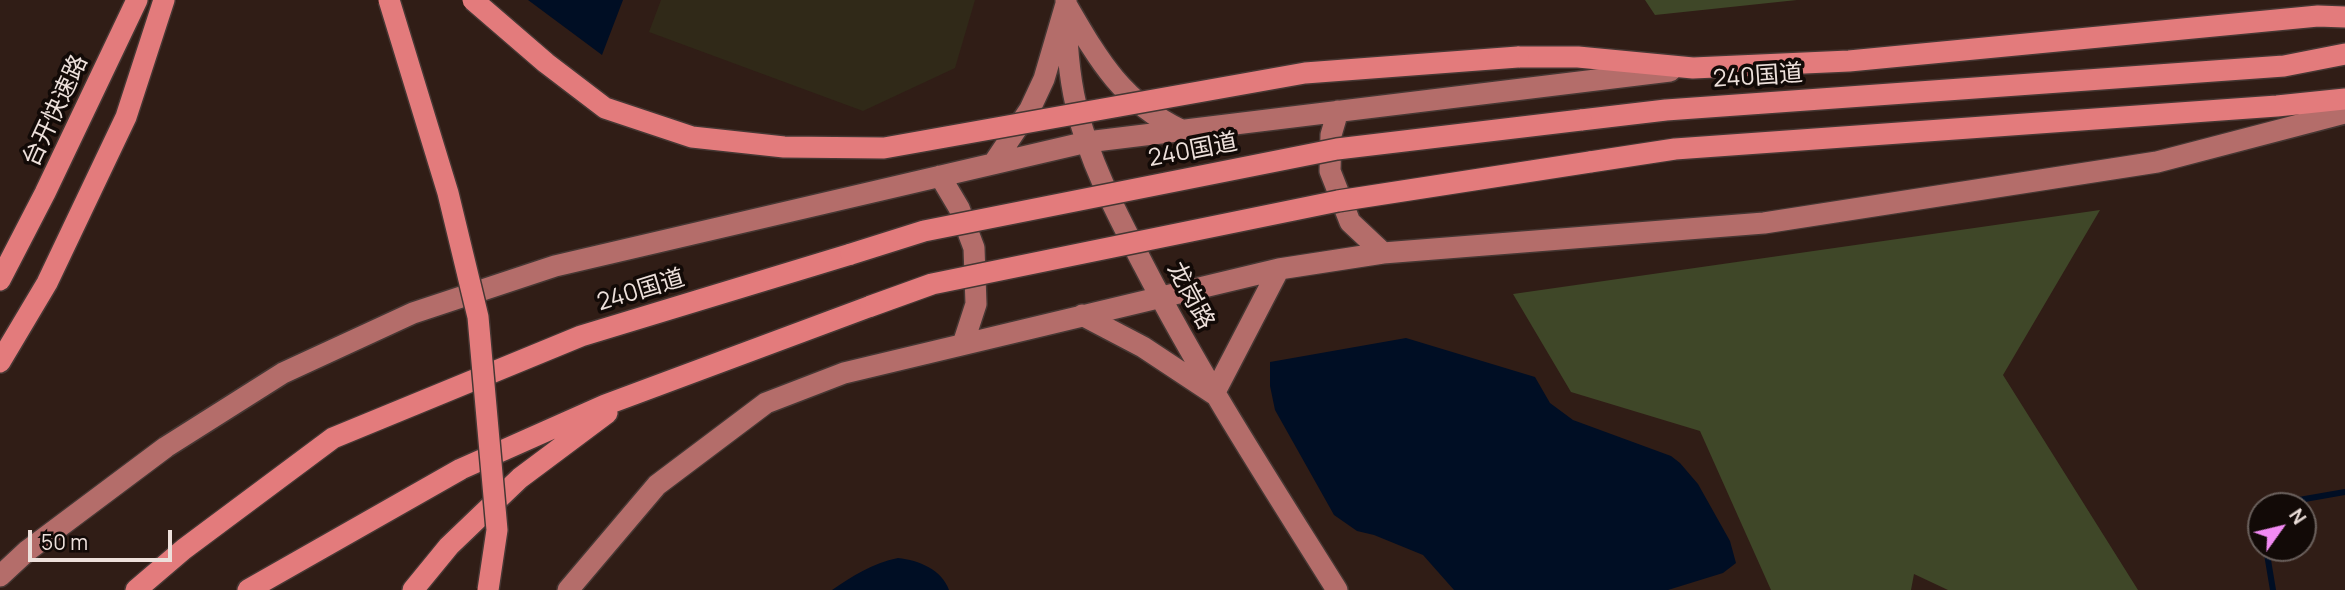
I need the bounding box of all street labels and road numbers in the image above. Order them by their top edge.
street label: 台开快速路 [18,51,94,171]
street label: 240国道 [1712,59,1804,95]
street label: 240国道 [1146,128,1240,174]
street label: 龙岗路 [1160,257,1220,335]
street label: 240国道 [594,264,688,318]

